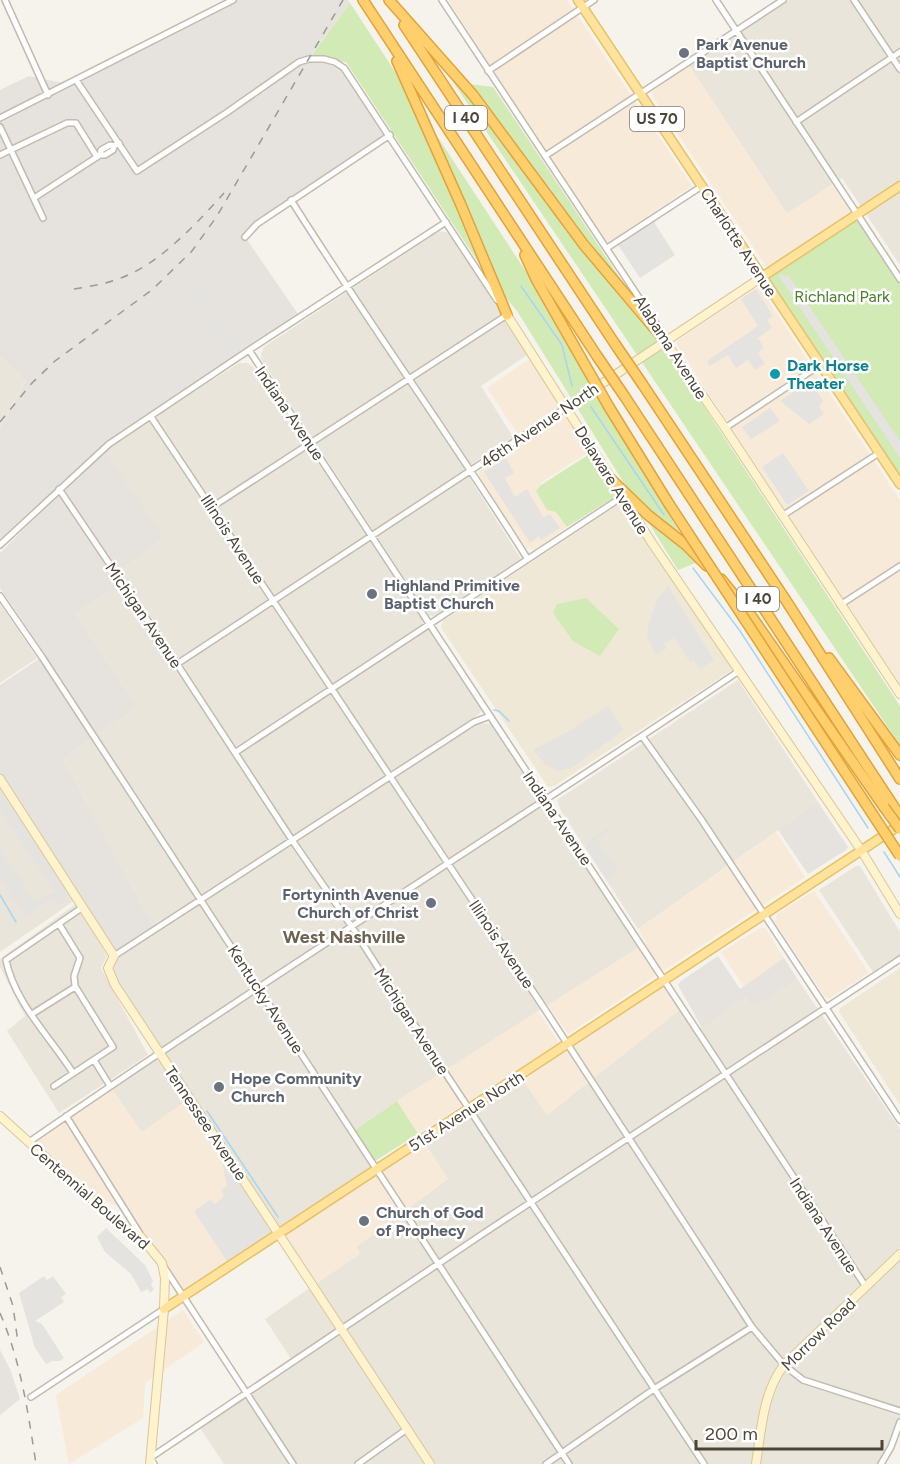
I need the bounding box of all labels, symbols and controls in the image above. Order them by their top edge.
place label: Park Avenue Baptist Church [696,35,806,72]
marker: Park Avenue Baptist Church [677,46,691,60]
road number: I 40 [445,106,487,130]
road number: US 70 [630,107,684,131]
street label: Charlotte Avenue [696,184,781,300]
park label: Richland Park [794,287,890,306]
street label: Alabama Avenue [630,292,711,403]
place label: Dark Horse Theater [787,356,869,393]
street label: Indiana Avenue [251,363,328,464]
marker: Dark Horse Theater [768,367,782,381]
street label: 46th Avenue North [477,379,602,472]
street label: Delaware Avenue [571,423,653,538]
street label: Illinois Avenue [197,491,269,588]
street label: Michigan Avenue [101,559,186,672]
place label: Highland Primitive Baptist Church [384,576,520,613]
marker: Highland Primitive Baptist Church [365,587,379,601]
road number: I 40 [737,587,779,611]
street label: Indiana Avenue [519,768,596,869]
place label: Fortyninth Avenue Church of Christ [282,885,419,922]
marker: Fortyninth Avenue Church of Christ [424,896,438,910]
street label: Illinois Avenue [465,896,538,992]
district label: West Nashville [283,926,405,948]
street label: Kentucky Avenue [224,942,308,1057]
street label: Michigan Avenue [370,964,453,1078]
street label: Tennessee Avenue [160,1063,251,1184]
street label: 51st Avenue North [405,1067,527,1156]
place label: Hope Community Church [231,1069,362,1106]
marker: Hope Community Church [212,1080,226,1094]
street label: Centennial Boulevard [26,1139,153,1253]
street label: Indiana Avenue [786,1174,862,1277]
place label: Church of God of Prophecy [376,1203,484,1240]
marker: Church of God of Prophecy [357,1214,371,1228]
street label: Morrow Road [777,1294,859,1375]
scale bar [696,1413,882,1451]
text: 200 m [705,1423,758,1445]

